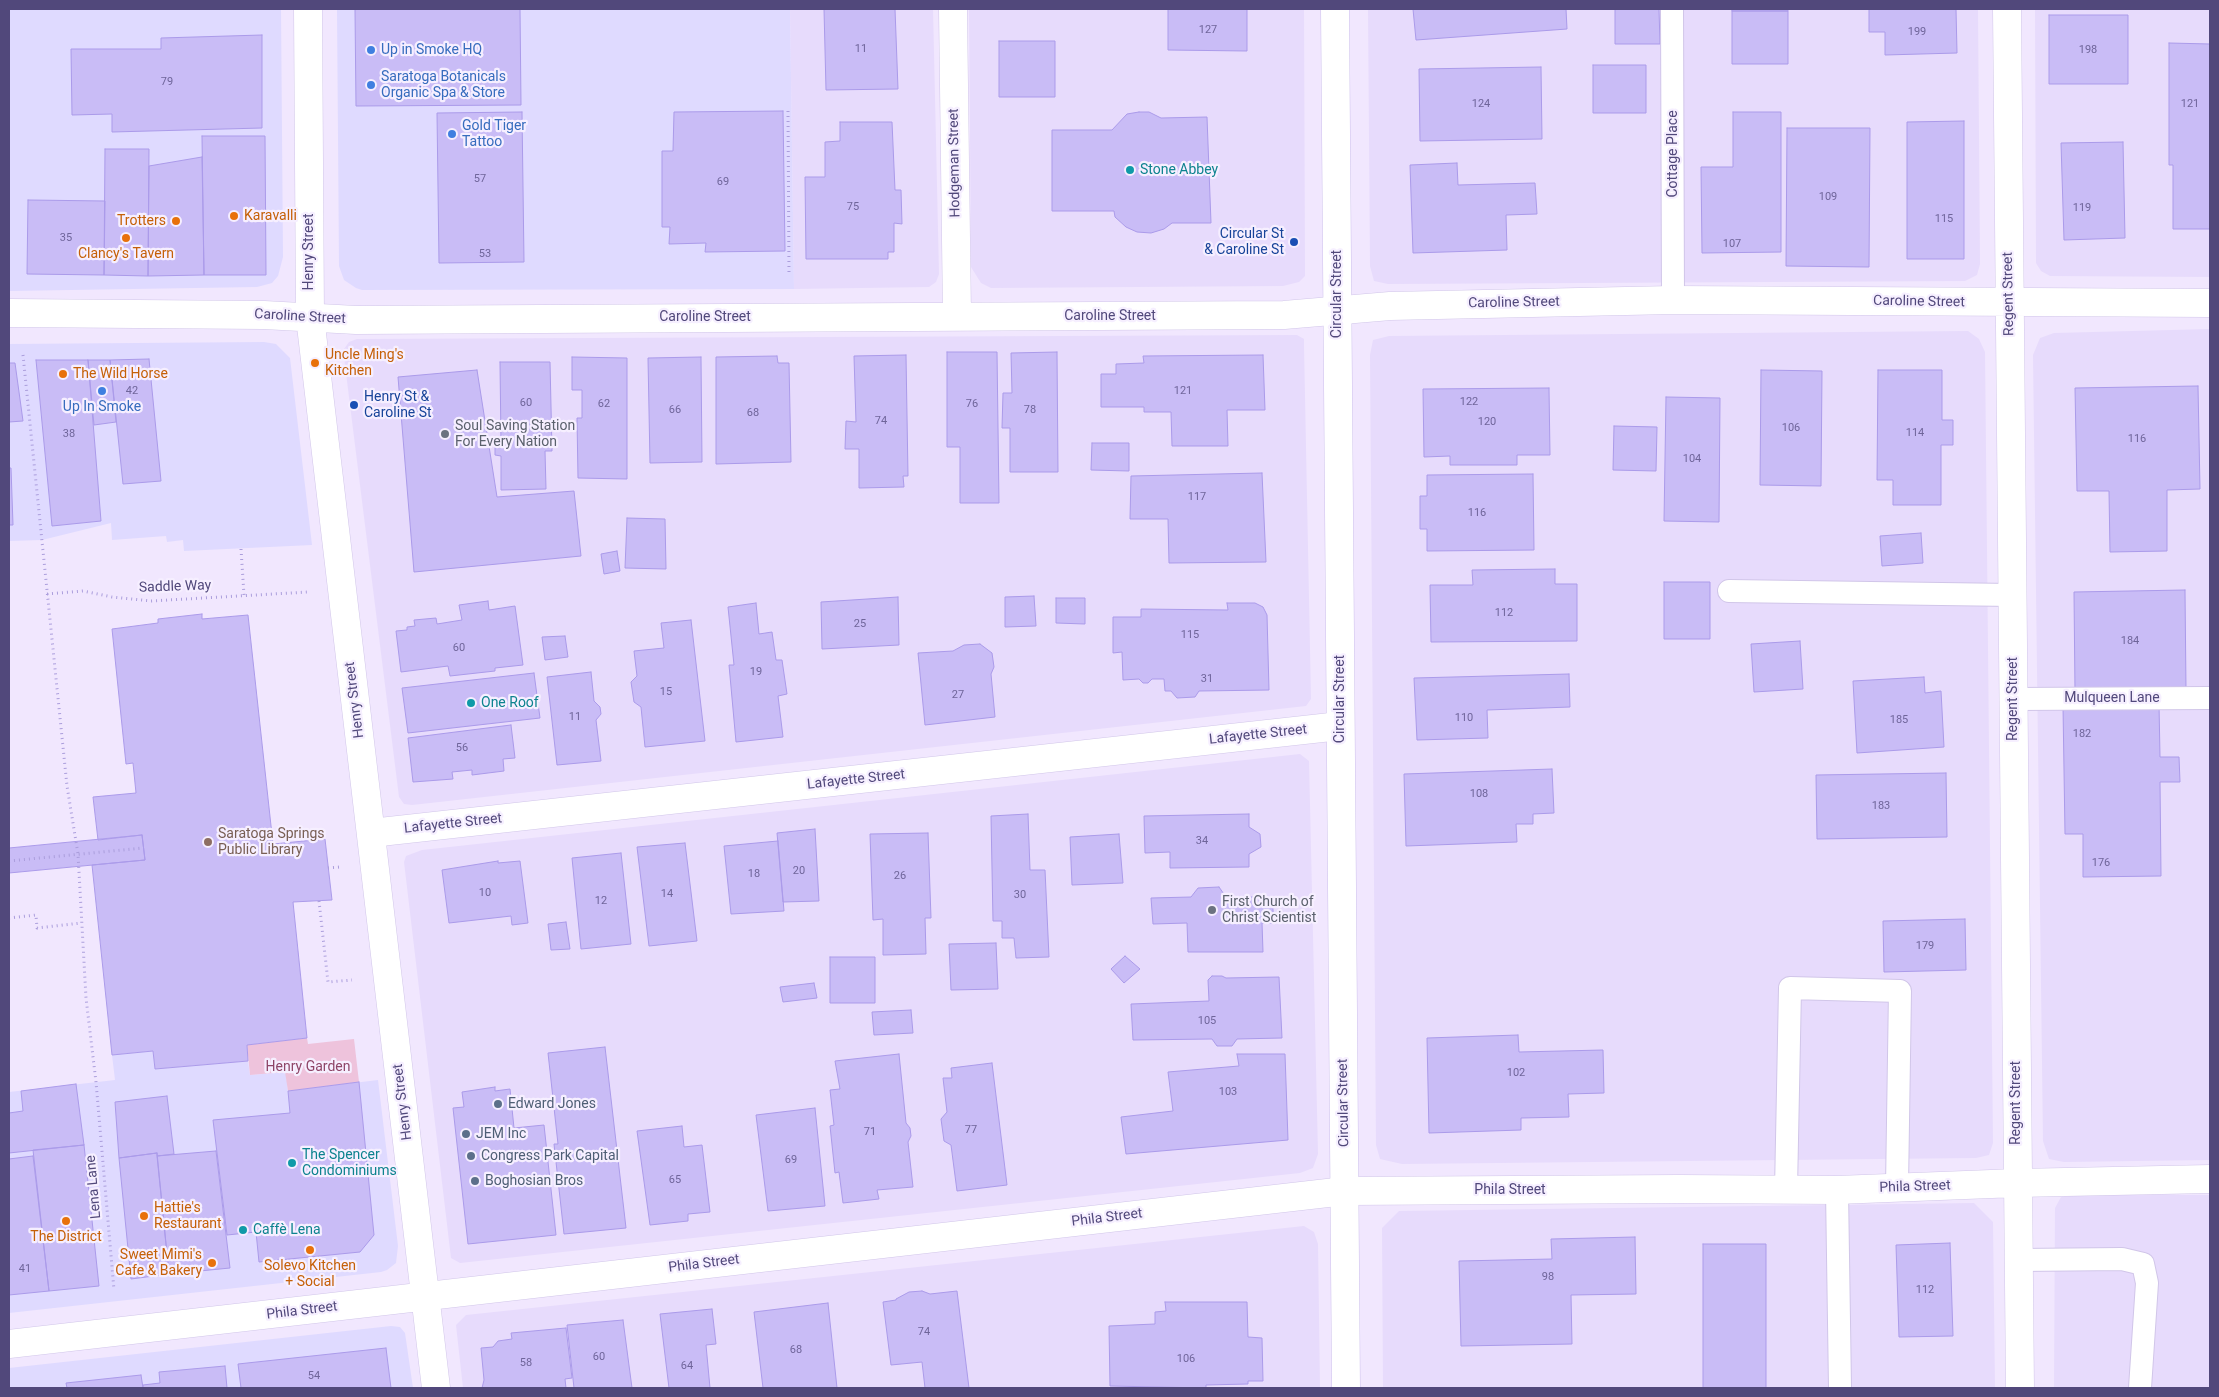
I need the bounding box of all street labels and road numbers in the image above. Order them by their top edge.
street label: Hodgeman Street [946,108,964,218]
street label: Cottage Place [1665,110,1681,198]
street label: Henry Street [301,213,317,291]
street label: Circular Street [1329,250,1345,338]
street label: Regent Street [2000,252,2018,336]
street label: Caroline Street [1873,293,1965,311]
street label: Caroline Street [1468,294,1560,312]
street label: Caroline Street [254,306,346,328]
street label: Caroline Street [1064,308,1156,324]
street label: Caroline Street [659,309,751,325]
street label: Saddle Way [139,577,211,597]
street label: Circular Street [1332,655,1348,743]
street label: Regent Street [2005,657,2021,741]
street label: Henry Street [342,661,368,739]
street label: Mulqueen Lane [2064,690,2160,706]
street label: Lafayette Street [1208,721,1308,749]
street label: Lafayette Street [806,766,906,794]
street label: Lafayette Street [403,810,503,838]
street label: Circular Street [1335,1059,1353,1147]
street label: Regent Street [2008,1061,2024,1145]
street label: Henry Street [390,1063,416,1141]
street label: Lena Lane [83,1154,105,1220]
street label: Phila Street [1879,1177,1951,1197]
street label: Phila Street [1474,1182,1546,1198]
street label: Phila Street [1071,1205,1143,1231]
street label: Phila Street [668,1251,740,1277]
street label: Phila Street [266,1298,338,1324]

